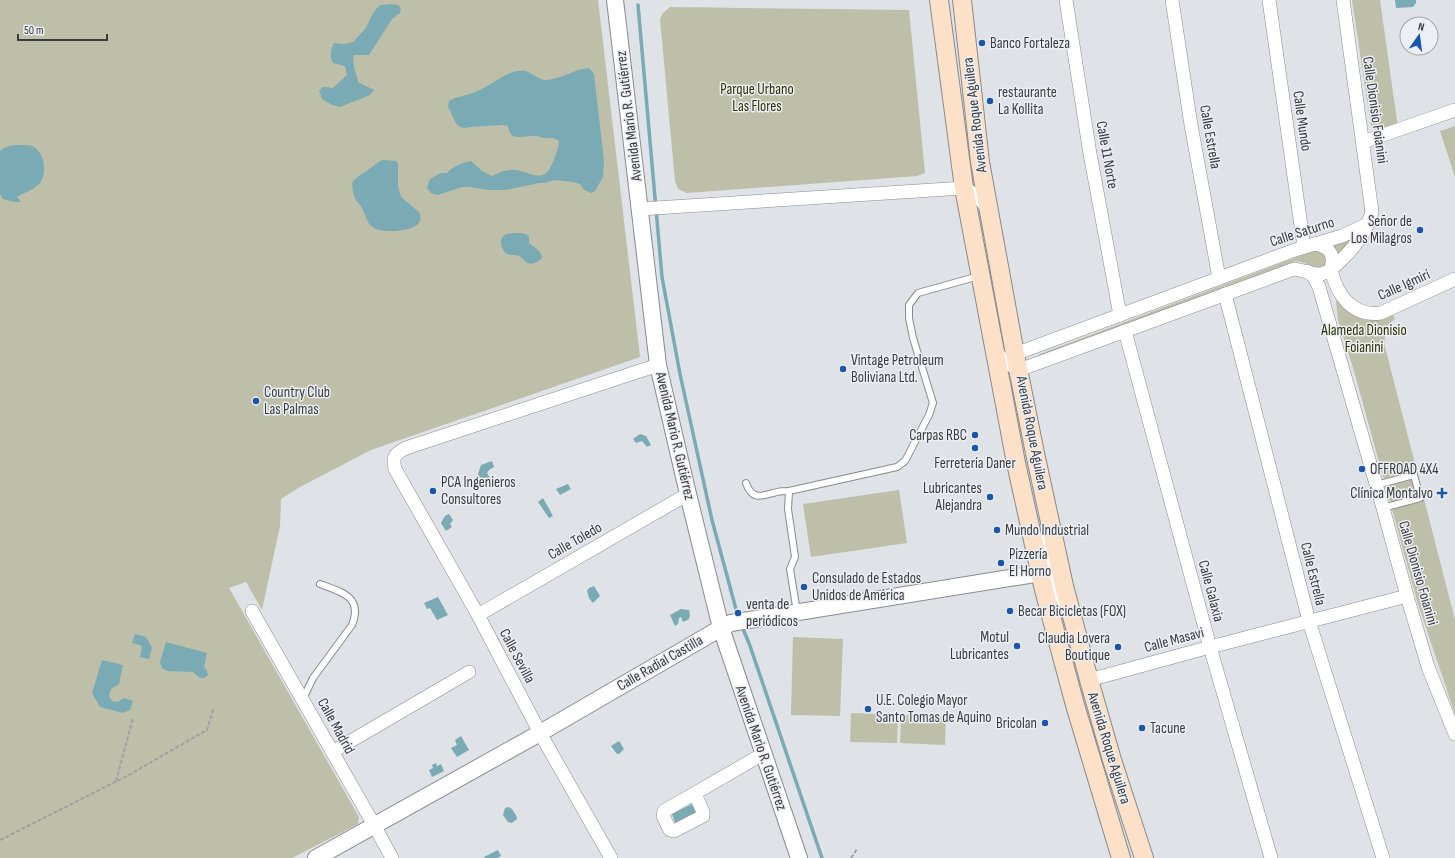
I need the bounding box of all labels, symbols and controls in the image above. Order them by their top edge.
scale bar [18,16,107,42]
north arrow [1399,16,1439,56]
text: N [1417,20,1426,34]
text: 50 m [24,23,44,38]
place label: Banco Fortaleza [990,34,1070,53]
marker: Banco Fortaleza [977,38,987,48]
street label: Avenida Mario R. Gutiérrez [612,49,647,183]
street label: Calle Dionisio Foianini [1358,55,1392,165]
street label: Avenida Roque Aguilera [958,56,992,175]
park label: Parque Urbano Las Flores [720,80,794,116]
place label: restaurante La Kollita [998,83,1057,119]
street label: Calle Mundo [1288,90,1316,152]
marker: restaurante La Kollita [985,96,995,106]
street label: Calle Estrella [1195,104,1225,171]
street label: Calle 11 Norte [1092,120,1122,190]
place label: Señor de Los Milagros [1351,212,1412,248]
street label: Calle Saturno [1267,213,1337,251]
marker: Señor de Los Milagros [1415,225,1425,235]
street label: Calle Igmirí [1375,265,1433,305]
park label: Alameda Dionisio Foianini [1320,321,1407,357]
place label: Vintage Petroleum Boliviana Ltd. [851,351,944,387]
marker: Vintage Petroleum Boliviana Ltd. [838,364,848,374]
street label: Avenida Mario R. Gutiérrez [651,369,699,503]
street label: Avenida Roque Aguilera [1011,373,1052,492]
place label: Country Club Las Palmas [264,383,330,419]
marker: Country Club Las Palmas [251,396,261,406]
place label: Carpas RBC [909,426,967,445]
marker: Carpas RBC [970,430,980,440]
marker: Ferretería Daner [970,443,980,453]
place label: Ferretería Daner [934,454,1016,473]
place label: OFFROAD 4X4 [1370,460,1439,479]
marker: OFFROAD 4X4 [1357,464,1367,474]
place label: PCA Ingenieros Consultores [441,473,516,509]
place label: Lubricantes Alejandra [923,479,982,515]
place label: Clínica Montalvo [1350,484,1433,503]
marker: PCA Ingenieros Consultores [428,486,438,496]
marker: Clínica Montalvo [1436,487,1448,499]
marker: Lubricantes Alejandra [985,492,995,502]
street label: Calle Toledo [545,518,605,564]
street label: Calle Dionisio Foianini [1394,519,1442,628]
place label: Mundo Industrial [1005,521,1089,540]
marker: Mundo Industrial [992,525,1002,535]
street label: Calle Estrella [1296,540,1330,608]
place label: Pizzería El Horno [1009,545,1051,581]
marker: Pizzería El Horno [996,558,1006,568]
street label: Calle Galaxia [1194,558,1228,624]
place label: Consulado de Estados Unidos de América [812,569,921,605]
marker: Consulado de Estados Unidos de América [799,582,809,592]
place label: venta de periódicos [746,595,798,631]
place label: Becar Bicicletas (FOX) [1018,602,1126,621]
marker: Becar Bicicletas (FOX) [1005,606,1015,616]
marker: venta de periódicos [733,608,743,618]
street label: Calle Masavi [1142,623,1206,657]
street label: Calle Sevilla [495,625,539,687]
place label: Motul Lubricantes [950,628,1009,664]
place label: Claudia Lovera Boutique [1038,629,1110,665]
street label: Calle Radial Castilla [614,631,707,695]
marker: Motul Lubricantes [1012,641,1022,651]
marker: Claudia Lovera Boutique [1113,642,1123,652]
street label: Avenida Mario R. Gutiérrez [730,682,792,814]
street label: Avenida Roque Aguilera [1083,689,1135,806]
place label: U.E. Colegio Mayor Santo Tomas de Aquino [876,691,992,727]
street label: Calle Madrid [313,695,359,757]
marker: U.E. Colegio Mayor Santo Tomas de Aquino [863,704,873,714]
place label: Bricolan [996,714,1037,733]
marker: Bricolan [1040,718,1050,728]
place label: Tacune [1150,719,1186,738]
marker: Tacune [1137,723,1147,733]

